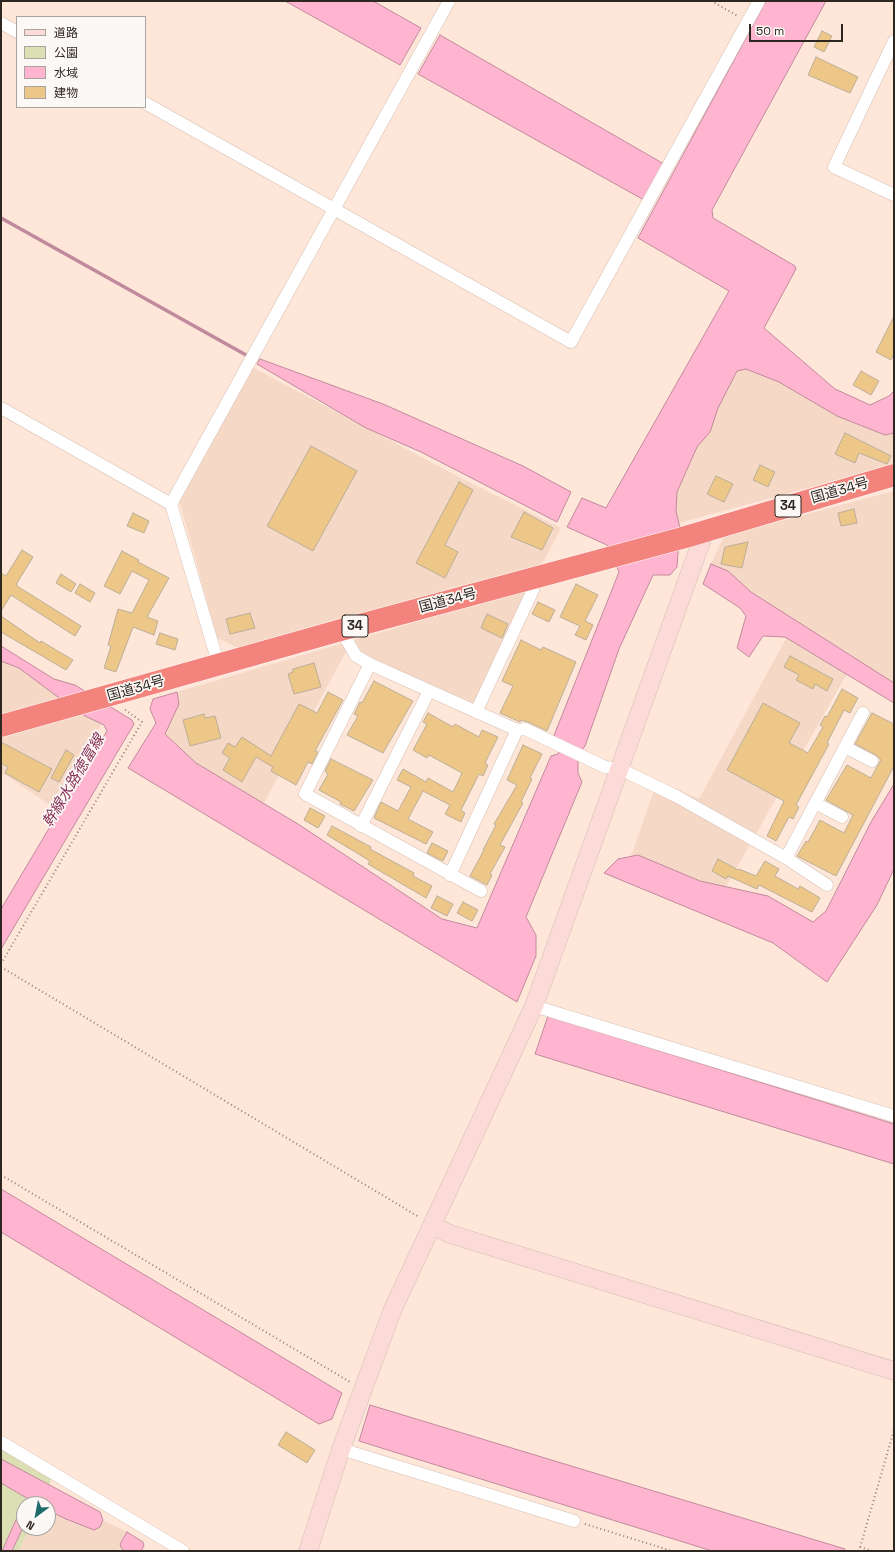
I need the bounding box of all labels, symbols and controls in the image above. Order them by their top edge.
legend [16,16,146,108]
scale bar [751,16,845,42]
text: 50 m [756,23,784,39]
text: 道路 [54,25,78,41]
text: 公園 [54,45,78,61]
text: 水域 [54,65,78,81]
text: 建物 [54,85,78,101]
street label: 国道34号 [809,475,871,507]
road number: 34 [775,495,801,517]
street label: 国道34号 [417,585,479,617]
road number: 34 [342,615,368,637]
street label: 国道34号 [105,673,167,705]
water label: 幹線水路徳富線 [39,731,109,831]
north arrow [16,1496,56,1536]
text: N [23,1517,37,1533]

